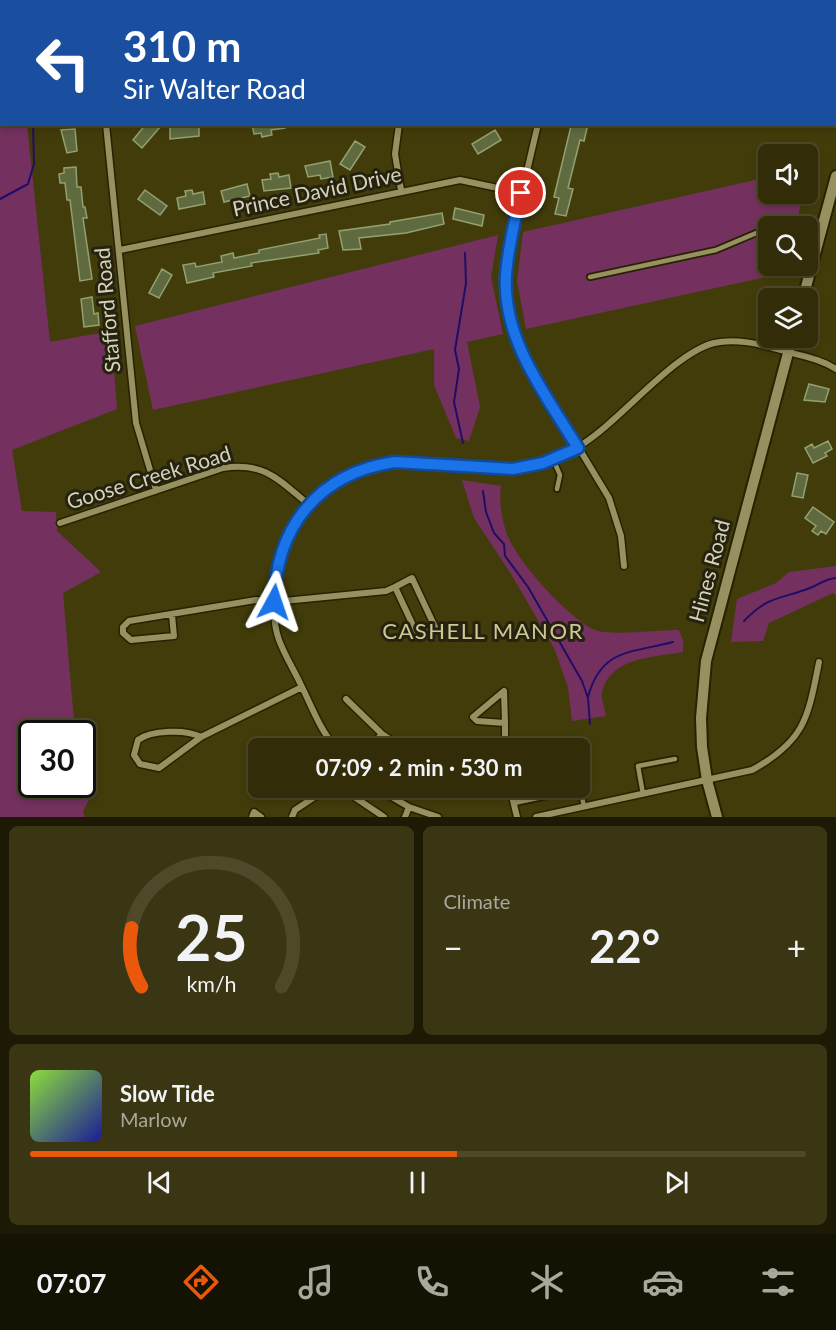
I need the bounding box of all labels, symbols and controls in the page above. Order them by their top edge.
text: 310 m [123,21,241,71]
icon: left [24,24,102,102]
text: Sir Walter Road [123,72,306,105]
map controls [758,144,818,348]
button: sound [758,144,818,204]
street label: Prince David Drive [230,160,403,221]
pin [495,167,546,218]
icon: arrive [504,176,537,209]
button: search [758,216,818,276]
street label: Stafford Road [89,247,124,374]
button: layers [758,288,818,348]
street label: Goose Creek Road [63,440,234,513]
street label: Hines Road [683,517,734,624]
position arrow [242,570,306,634]
district label: CASHELL MANOR [382,617,584,644]
speed limit sign: 30 [18,720,96,798]
text: 07:09 · 2 min · 530 m [316,754,522,781]
text: Climate [444,889,510,913]
text: 25 [175,899,247,974]
text: 22° [589,919,660,973]
text: − [444,927,463,967]
text: + [787,927,806,967]
text: km/h [186,972,236,998]
text: Slow Tide [120,1080,215,1107]
text: Marlow [120,1107,187,1131]
icon: previous [143,1166,176,1199]
icon: pause [401,1166,434,1199]
icon: next [660,1166,693,1199]
icon: directions [180,1261,222,1303]
icon: music [295,1261,337,1303]
icon: phone [411,1261,453,1303]
icon: climate [526,1261,568,1303]
icon: car [642,1261,684,1303]
icon: filters [757,1261,799,1303]
text: 07:07 [37,1266,106,1299]

